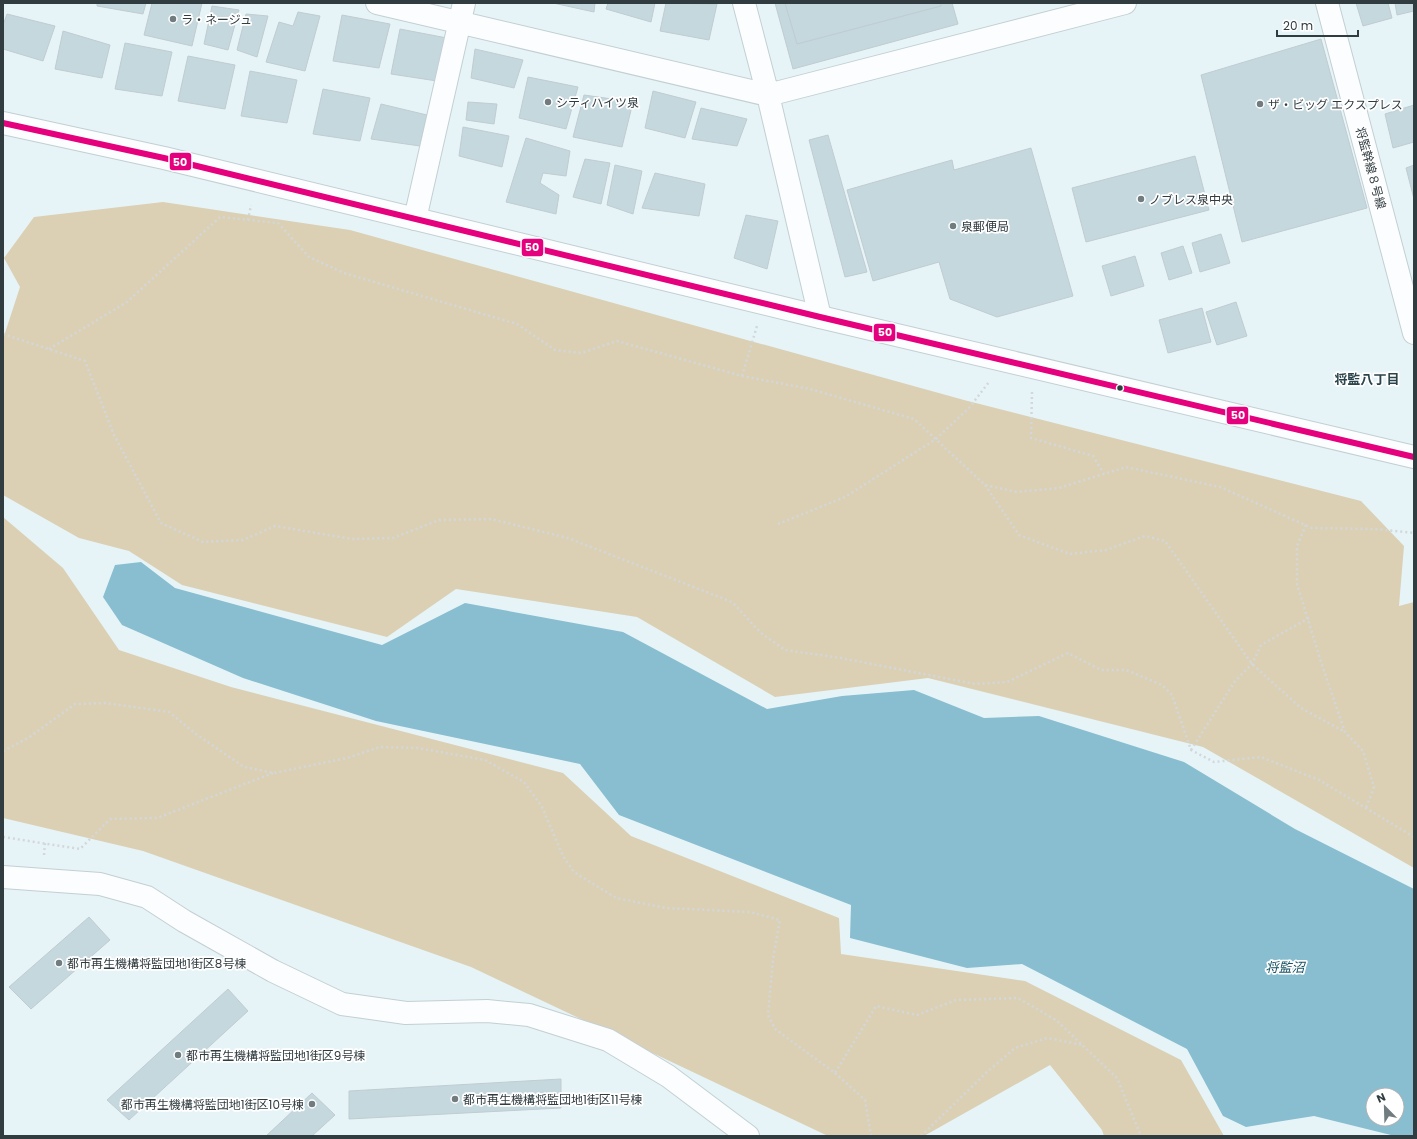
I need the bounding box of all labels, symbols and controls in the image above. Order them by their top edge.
place label: ラ・ネージュ [181,11,252,28]
scale bar [1277,12,1358,38]
marker: ラ・ネージュ [168,14,178,24]
text: 20 m [1283,17,1313,34]
place label: シティハイツ泉 [556,94,639,111]
place label: ザ・ビッグ エクスプレス [1268,96,1403,113]
marker: シティハイツ泉 [543,97,553,107]
marker: ザ・ビッグ エクスプレス [1255,99,1265,109]
street label: 将監幹線８号線 [1352,125,1390,211]
line badge: 50 [169,152,192,171]
text: 50 [173,154,187,170]
place label: ノブレス泉中央 [1149,191,1233,208]
marker: ノブレス泉中央 [1136,194,1146,204]
place label: 泉郵便局 [961,218,1009,235]
marker: 泉郵便局 [948,221,958,231]
line badge: 50 [521,238,544,257]
text: 50 [525,239,539,255]
line badge: 50 [873,323,896,342]
text: 50 [878,324,892,340]
district label: 将監八丁目 [1334,370,1400,389]
unlabelled marker [1115,383,1125,393]
line badge: 50 [1226,406,1249,425]
text: 50 [1231,407,1245,423]
place label: 都市再生機構将監団地1街区8号棟 [67,955,246,972]
marker: 都市再生機構将監団地1街区8号棟 [54,958,64,968]
water label: 将監沼 [1265,958,1306,977]
place label: 都市再生機構将監団地1街区9号棟 [186,1047,365,1064]
marker: 都市再生機構将監団地1街区9号棟 [173,1050,183,1060]
north arrow [1365,1087,1405,1127]
text: N [1374,1089,1388,1107]
place label: 都市再生機構将監団地1街区11号棟 [463,1091,643,1108]
marker: 都市再生機構将監団地1街区11号棟 [450,1094,460,1104]
place label: 都市再生機構将監団地1街区10号棟 [121,1096,304,1113]
marker: 都市再生機構将監団地1街区10号棟 [307,1099,317,1109]

